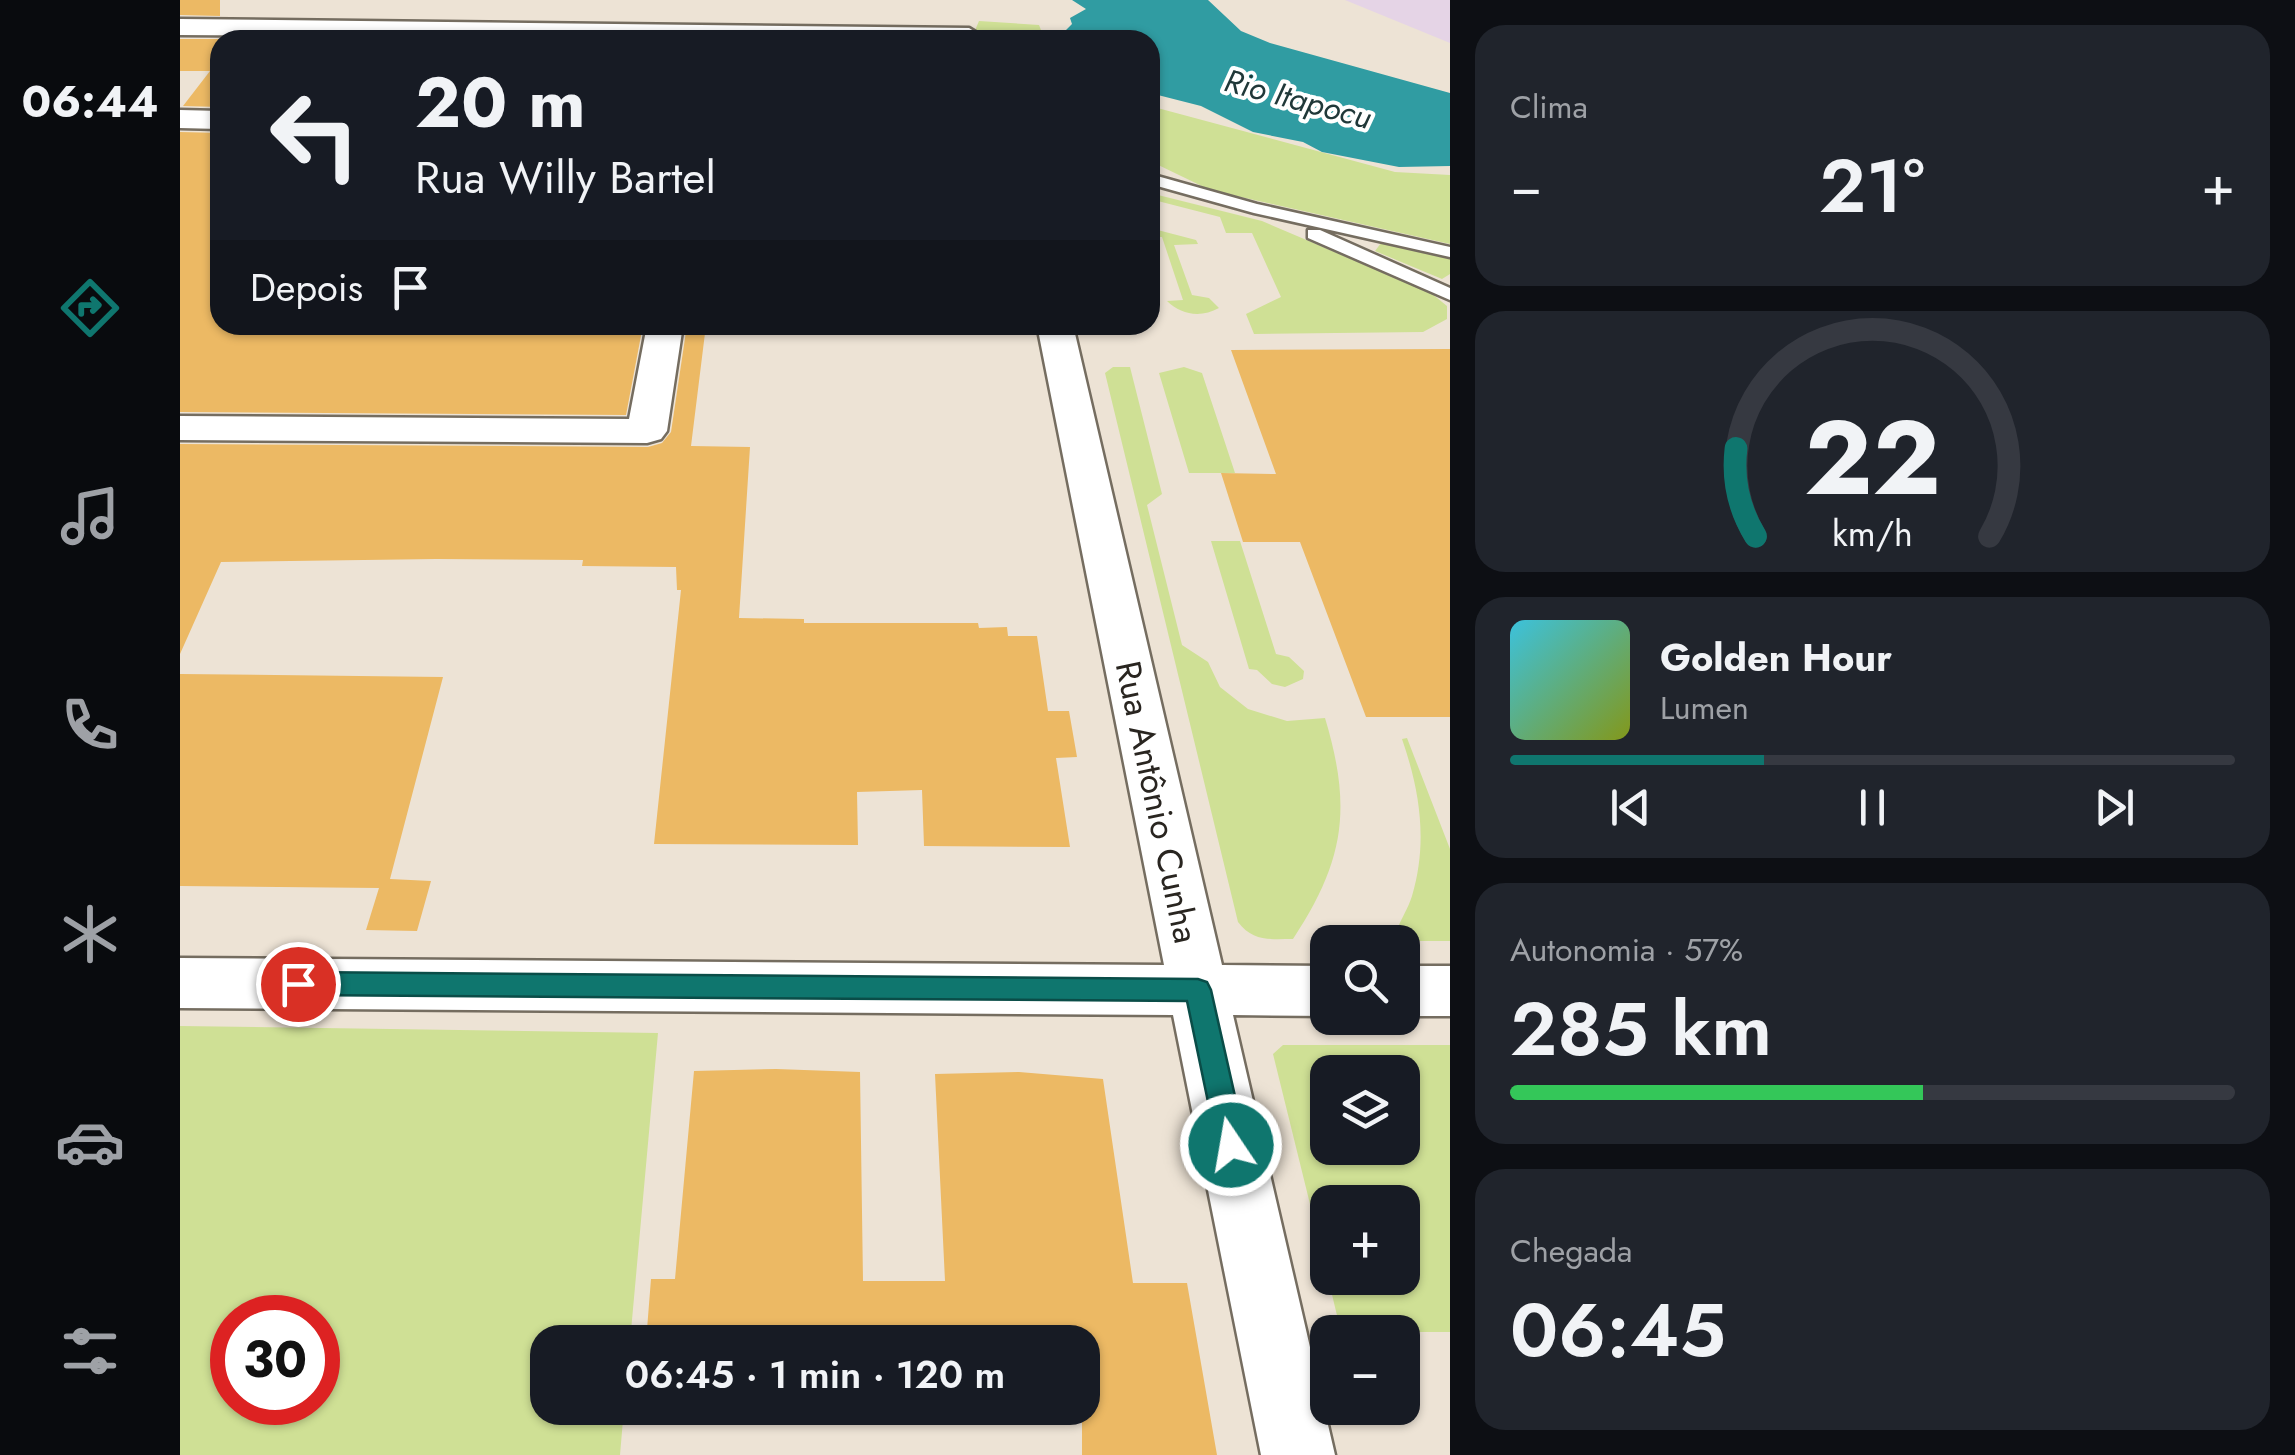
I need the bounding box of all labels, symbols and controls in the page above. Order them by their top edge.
text: 20 m [415,52,586,153]
water label: Rio Itapocu [1219,57,1377,141]
text: 06:44 [21,69,159,134]
icon: left [250,70,380,200]
text: Clima [1510,84,1588,130]
text: 21° [1819,132,1925,240]
text: Rua Willy Bartel [415,145,716,210]
text: − [1510,146,1542,226]
text: + [2201,146,2235,226]
text: Depois [250,260,363,315]
icon: arrive [383,260,438,315]
icon: directions [55,273,125,343]
text: 22 [1804,383,1941,533]
icon: music [55,481,125,551]
text: km/h [1832,508,1913,559]
text: Golden Hour [1660,630,1892,685]
street label: Rua Antônio Cunha [1103,656,1211,948]
text: Lumen [1660,685,1749,731]
icon: phone [55,690,125,760]
icon: previous [1603,780,1658,835]
icon: pause [1845,780,1900,835]
icon: next [2087,780,2142,835]
icon: climate [55,899,125,969]
map controls [1310,925,1420,1425]
button: search [1310,925,1420,1035]
text: Autonomia · 57% [1510,927,1743,973]
pin [256,942,341,1027]
icon: arrive [271,957,326,1012]
text: 285 km [1510,975,1772,1083]
button: layers [1310,1055,1420,1165]
position arrow [1179,1093,1283,1197]
icon: car [55,1107,125,1177]
button: + [1310,1185,1420,1295]
text: Chegada [1510,1228,1632,1274]
text: 06:45 [1510,1276,1726,1384]
speed limit sign: 30 [210,1295,340,1425]
button: − [1310,1315,1420,1425]
icon: filters [55,1316,125,1386]
text: 06:45 · 1 min · 120 m [625,1347,1005,1402]

